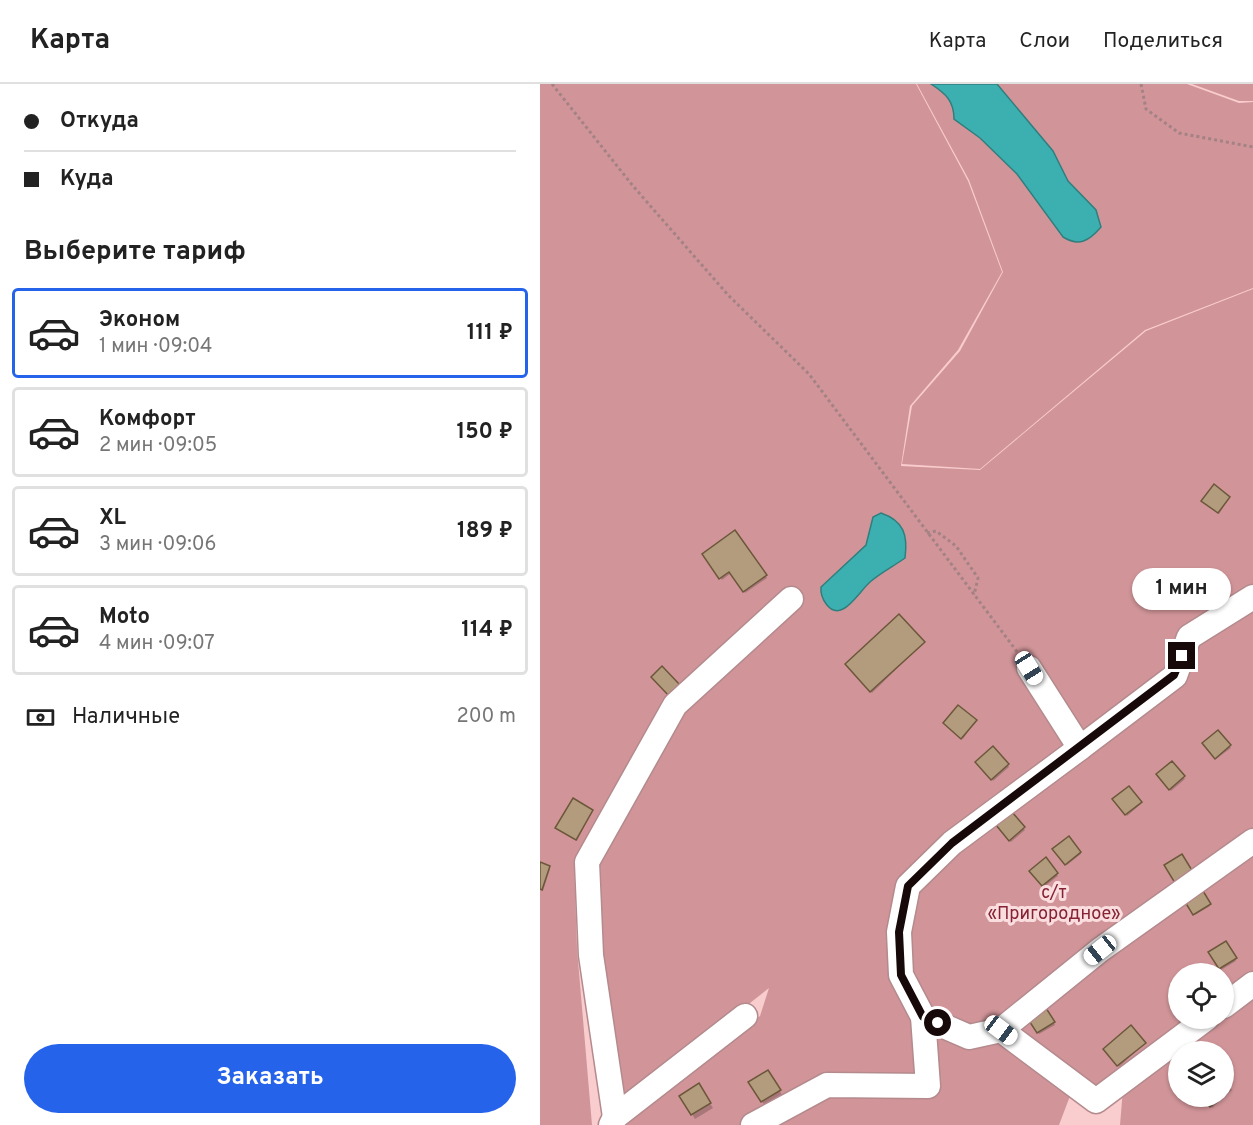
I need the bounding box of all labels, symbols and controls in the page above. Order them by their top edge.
text: Карта [30,23,110,59]
text: Карта [929,28,986,55]
text: Слои [1019,28,1070,55]
text: Поделиться [1103,28,1223,55]
text: Откуда [60,108,139,135]
text: Куда [60,166,114,193]
text: Выберите тариф [24,235,246,269]
icon: car [27,306,81,360]
text: Эконом [99,307,180,334]
text: 111 ₽ [467,320,513,347]
text: 1 мин · 09:04 [99,334,212,360]
icon: car [27,405,81,459]
text: Комфорт [99,406,196,433]
text: 150 ₽ [456,419,513,446]
text: 2 мин · 09:05 [99,433,217,459]
icon: car [27,504,81,558]
text: XL [99,505,126,532]
text: 189 ₽ [457,518,513,545]
text: 3 мин · 09:06 [99,532,217,558]
callout: 1 мин [1132,569,1232,611]
text: 1 мин [1156,576,1207,602]
icon: car [27,603,81,657]
text: Moto [99,604,150,631]
text: 114 ₽ [461,617,513,644]
text: 4 мин · 09:07 [99,631,215,657]
route end [1168,642,1195,669]
car [1012,648,1046,688]
icon: cash [24,701,57,734]
text: Наличные [72,704,180,731]
text: 200 m [457,704,516,730]
park label: с/т «Пригородное» [988,882,1120,926]
car [1080,932,1120,968]
map controls [1168,963,1234,1107]
button: locate [1168,963,1234,1029]
route start [924,1009,951,1036]
car [981,1012,1021,1048]
button: layers [1168,1041,1234,1107]
button: Заказать [24,1044,516,1113]

